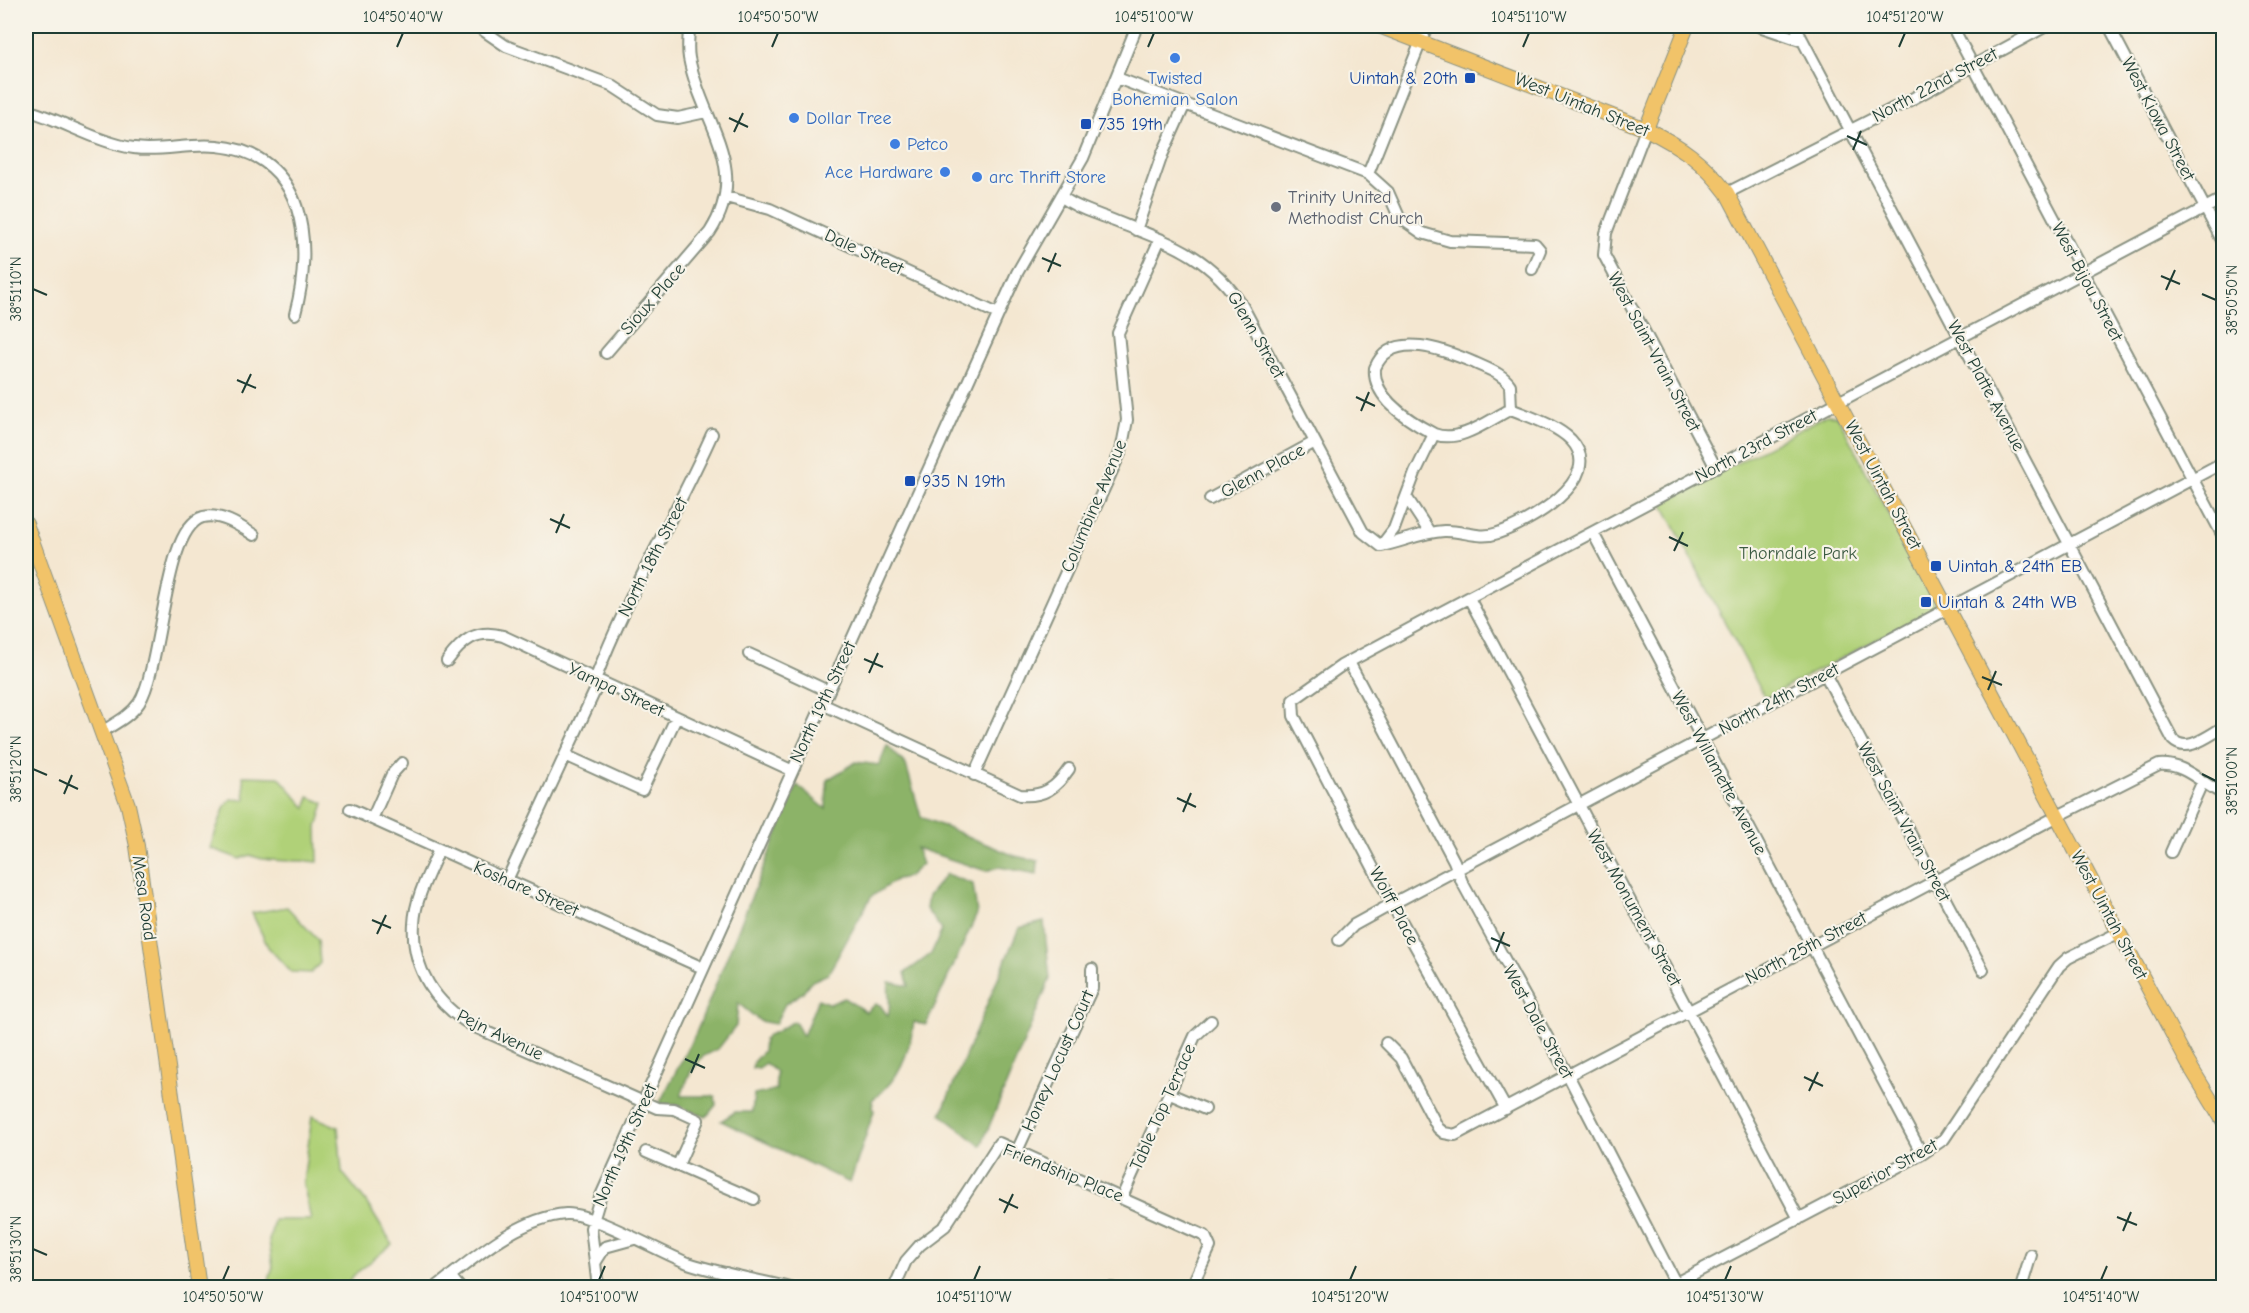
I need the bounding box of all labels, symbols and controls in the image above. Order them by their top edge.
text: 104°50'40"W [363,8,443,26]
text: 104°50'50"W [738,8,818,26]
text: 104°51'00"W [1115,8,1193,26]
text: 104°51'10"W [1491,8,1567,26]
text: 104°51'20"W [1866,8,1944,26]
street label: North 22nd Street [1869,43,2002,127]
marker: Twisted Bohemian Salon [1168,51,1182,65]
street label: West Kiowa Street [2117,54,2200,185]
place label: Twisted Bohemian Salon [1112,68,1238,110]
place label: Uintah & 20th [1349,68,1458,89]
street label: West Uintah Street [1512,68,1653,142]
marker: Uintah & 20th [1463,71,1477,85]
place label: Dollar Tree [806,108,891,129]
marker: Dollar Tree [787,111,801,125]
place label: 735 19th [1098,114,1163,135]
marker: 735 19th [1079,117,1093,131]
place label: Petco [907,134,948,155]
marker: Petco [888,137,902,151]
place label: Ace Hardware [825,162,933,183]
marker: Ace Hardware [938,165,952,179]
place label: arc Thrift Store [989,167,1106,188]
marker: arc Thrift Store [970,170,984,184]
place label: Trinity United Methodist Church [1288,187,1424,229]
marker: Trinity United Methodist Church [1269,200,1283,214]
street label: West Bijou Street [2047,219,2127,346]
street label: Dale Street [821,225,908,280]
text: 38°51'10"N [7,256,25,322]
street label: Sioux Place [616,259,690,339]
text: 38°50'50"N [2223,265,2241,335]
street label: West Saint Vrain Street [1603,269,1705,436]
street label: Glenn Street [1223,288,1290,383]
street label: West Platte Avenue [1943,317,2029,455]
street label: North 23rd Street [1691,405,1821,487]
street label: West Uintah Street [1840,417,1926,554]
street label: Columbine Avenue [1057,436,1131,576]
street label: Glenn Place [1217,439,1309,503]
place label: 935 N 19th [922,471,1006,492]
marker: 935 N 19th [903,474,917,488]
street label: North 18th Street [614,493,693,620]
park label: Thorndale Park [1739,543,1857,564]
place label: Uintah & 24th EB [1948,556,2083,577]
marker: Uintah & 24th EB [1929,559,1943,573]
place label: Uintah & 24th WB [1938,592,2077,613]
marker: Uintah & 24th WB [1919,595,1933,609]
street label: North 19th Street [786,637,861,766]
street label: North 24th Street [1715,658,1843,740]
street label: Yampa Street [565,659,668,722]
street label: West Willamette Avenue [1667,688,1771,858]
text: 38°51'20"N [7,735,25,803]
street label: West Saint Vrain Street [1853,739,1955,906]
text: 38°51'00"N [2223,747,2241,815]
street label: West Monument Street [1582,826,1686,991]
street label: West Uintah Street [2066,847,2152,984]
street label: Mesa Road [128,854,160,942]
street label: Koshare Street [470,856,583,922]
street label: Wolff Place [1365,863,1423,949]
street label: North 25th Street [1742,907,1871,989]
street label: West Dale Street [1498,962,1578,1083]
street label: Honey Locust Court [1017,986,1099,1135]
street label: Pejn Avenue [453,1005,547,1065]
street label: Table Top Terrace [1126,1040,1200,1174]
street label: North 19th Street [589,1080,662,1210]
street label: Superior Street [1829,1134,1942,1209]
street label: Friendship Place [1000,1139,1126,1207]
text: 38°51'30"N [7,1216,25,1282]
text: 104°50'50"W [183,1288,263,1306]
text: 104°51'00"W [560,1288,638,1306]
text: 104°51'10"W [936,1288,1012,1306]
text: 104°51'20"W [1311,1288,1389,1306]
text: 104°51'30"W [1687,1288,1763,1306]
text: 104°51'40"W [2063,1288,2139,1306]

